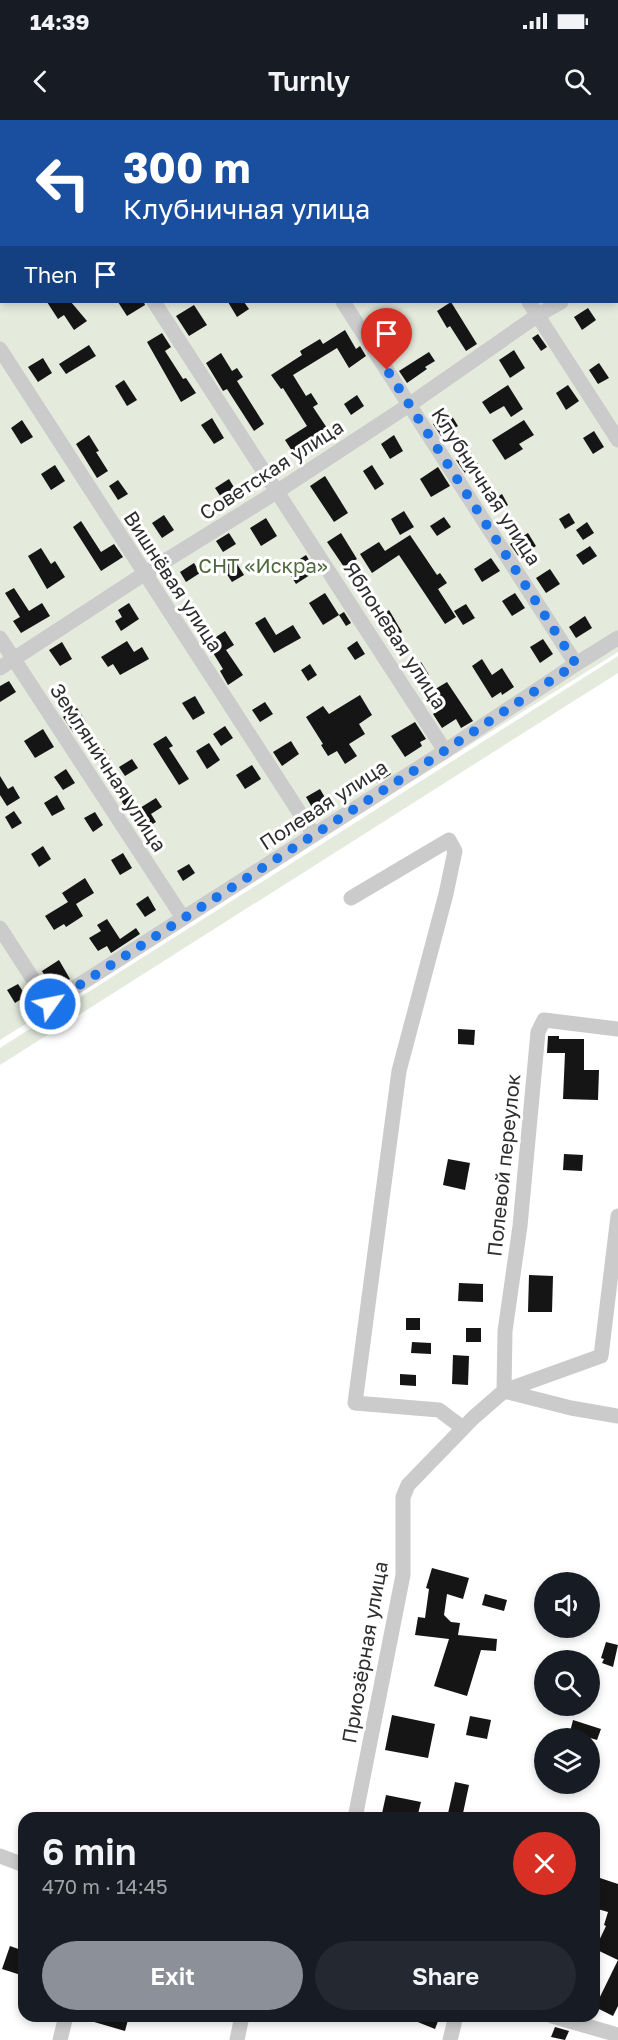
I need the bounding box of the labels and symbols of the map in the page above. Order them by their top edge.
pin [361,308,412,370]
street label: Клубничная улица [427,403,547,569]
street label: Советская улица [195,414,347,524]
street label: Вишнёвая улица [119,506,229,656]
park label: СНТ «Искра» [198,553,328,577]
street label: Яблоневая улица [340,557,452,713]
street label: Земляничная улица [46,678,172,856]
street label: Полевая улица [255,754,391,854]
position arrow [18,972,82,1036]
street label: Полевой переулок [481,1072,525,1258]
street label: Приозёрная улица [336,1559,392,1745]

